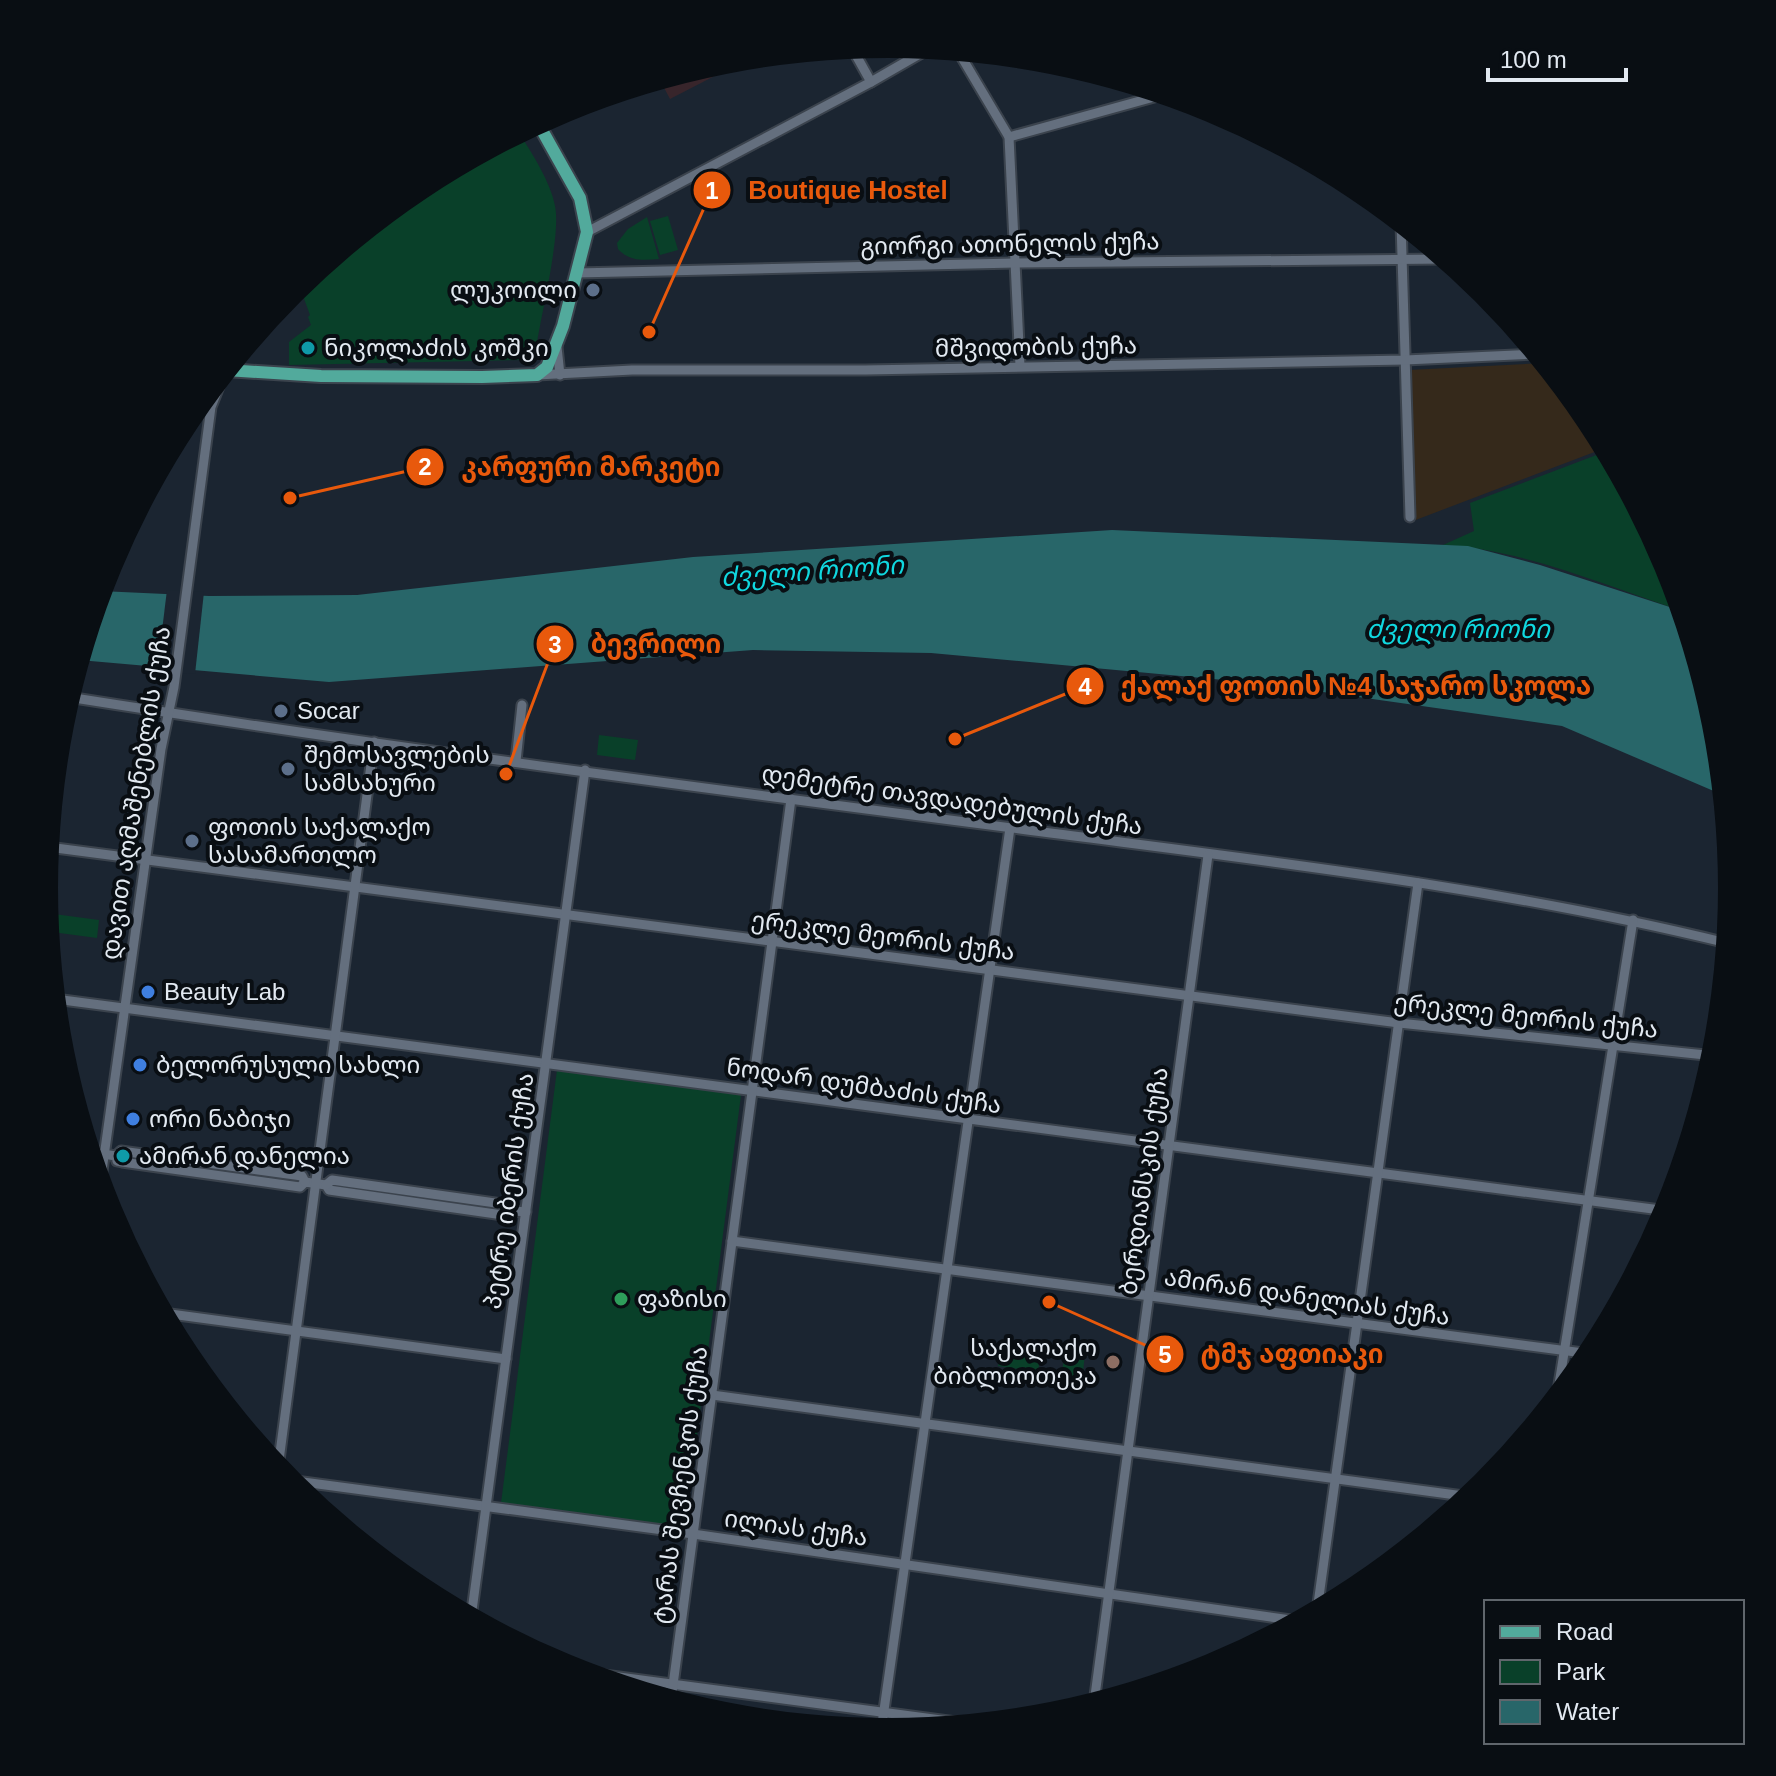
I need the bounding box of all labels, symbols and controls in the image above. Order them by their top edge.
scale bar [1488,32,1626,82]
text: 100 m [1500,46,1567,73]
callout: Boutique Hostel [692,165,963,215]
text: Boutique Hostel [748,175,948,205]
text: 1 [705,177,719,204]
street label: გიორგი ათონელის ქუჩა [860,227,1160,261]
place label: ლუკოილი [450,276,577,304]
marker: ლუკოილი [584,281,602,299]
street label: მშვიდობის ქუჩა [935,331,1137,363]
place label: ნიკოლაძის კოშკი [324,334,549,362]
marker: ნიკოლაძის კოშკი [299,339,317,357]
callout: კარფური მარკეტი [405,442,736,492]
text: კარფური მარკეტი [461,452,721,483]
text: 2 [418,453,432,480]
water label: ძველი რიონი [719,550,906,593]
water label: ძველი რიონი [1366,614,1551,645]
callout: ბევრილი [535,619,738,669]
street label: დავით აღმაშენებლის ქუჩა [96,624,177,962]
text: ბევრილი [591,629,721,660]
text: 3 [548,631,562,658]
callout: ქალაქ ფოთის №4 საჯარო სკოლა [1065,661,1607,711]
text: ქალაქ ფოთის №4 საჯარო სკოლა [1121,671,1591,702]
text: 4 [1078,673,1092,700]
place label: Socar [297,697,360,724]
marker: Socar [272,702,290,720]
place label: შემოსავლების სამსახური [304,741,490,797]
street label: დემეტრე თავდადებულის ქუჩა [760,759,1144,841]
marker: შემოსავლების სამსახური [279,760,297,778]
place label: ფოთის საქალაქო სასამართლო [208,813,431,869]
marker: ფოთის საქალაქო სასამართლო [183,832,201,850]
street label: ერეკლე მეორის ქუჩა [750,906,1016,966]
place label: Beauty Lab [164,978,285,1005]
marker: Beauty Lab [139,983,157,1001]
street label: ერეკლე მეორის ქუჩა [1393,988,1659,1044]
place label: ბელორუსული სახლი [156,1051,420,1079]
street label: ნოდარ დუმბაძის ქუჩა [725,1053,1003,1119]
marker: ბელორუსული სახლი [131,1056,149,1074]
street label: ბერდიანსკის ქუჩა [1114,1065,1174,1297]
street label: პეტრე იბერის ქუჩა [479,1071,539,1311]
place label: ორი ნაბიჯი [149,1105,291,1133]
marker: ორი ნაბიჯი [124,1110,142,1128]
place label: ამირან დანელია [139,1142,350,1170]
marker: ამირან დანელია [114,1147,132,1165]
street label: ამირან დანელიას ქუჩა [1162,1263,1452,1331]
place label: ფაზისი [637,1285,727,1313]
marker: ფაზისი [612,1290,630,1308]
callout: ტმჯ აფთიაკი [1145,1329,1400,1379]
place label: საქალაქო ბიბლიოთეკა [933,1334,1097,1390]
text: ტმჯ აფთიაკი [1200,1339,1384,1370]
text: 5 [1158,1341,1172,1368]
street label: ტარას შევჩენკოს ქუჩა [647,1344,713,1626]
marker: საქალაქო ბიბლიოთეკა [1104,1353,1122,1371]
street label: ილიას ქუჩა [723,1504,869,1552]
legend [1484,1600,1744,1744]
text: Road [1556,1618,1613,1645]
text: Park [1556,1658,1606,1685]
text: Water [1556,1698,1619,1725]

